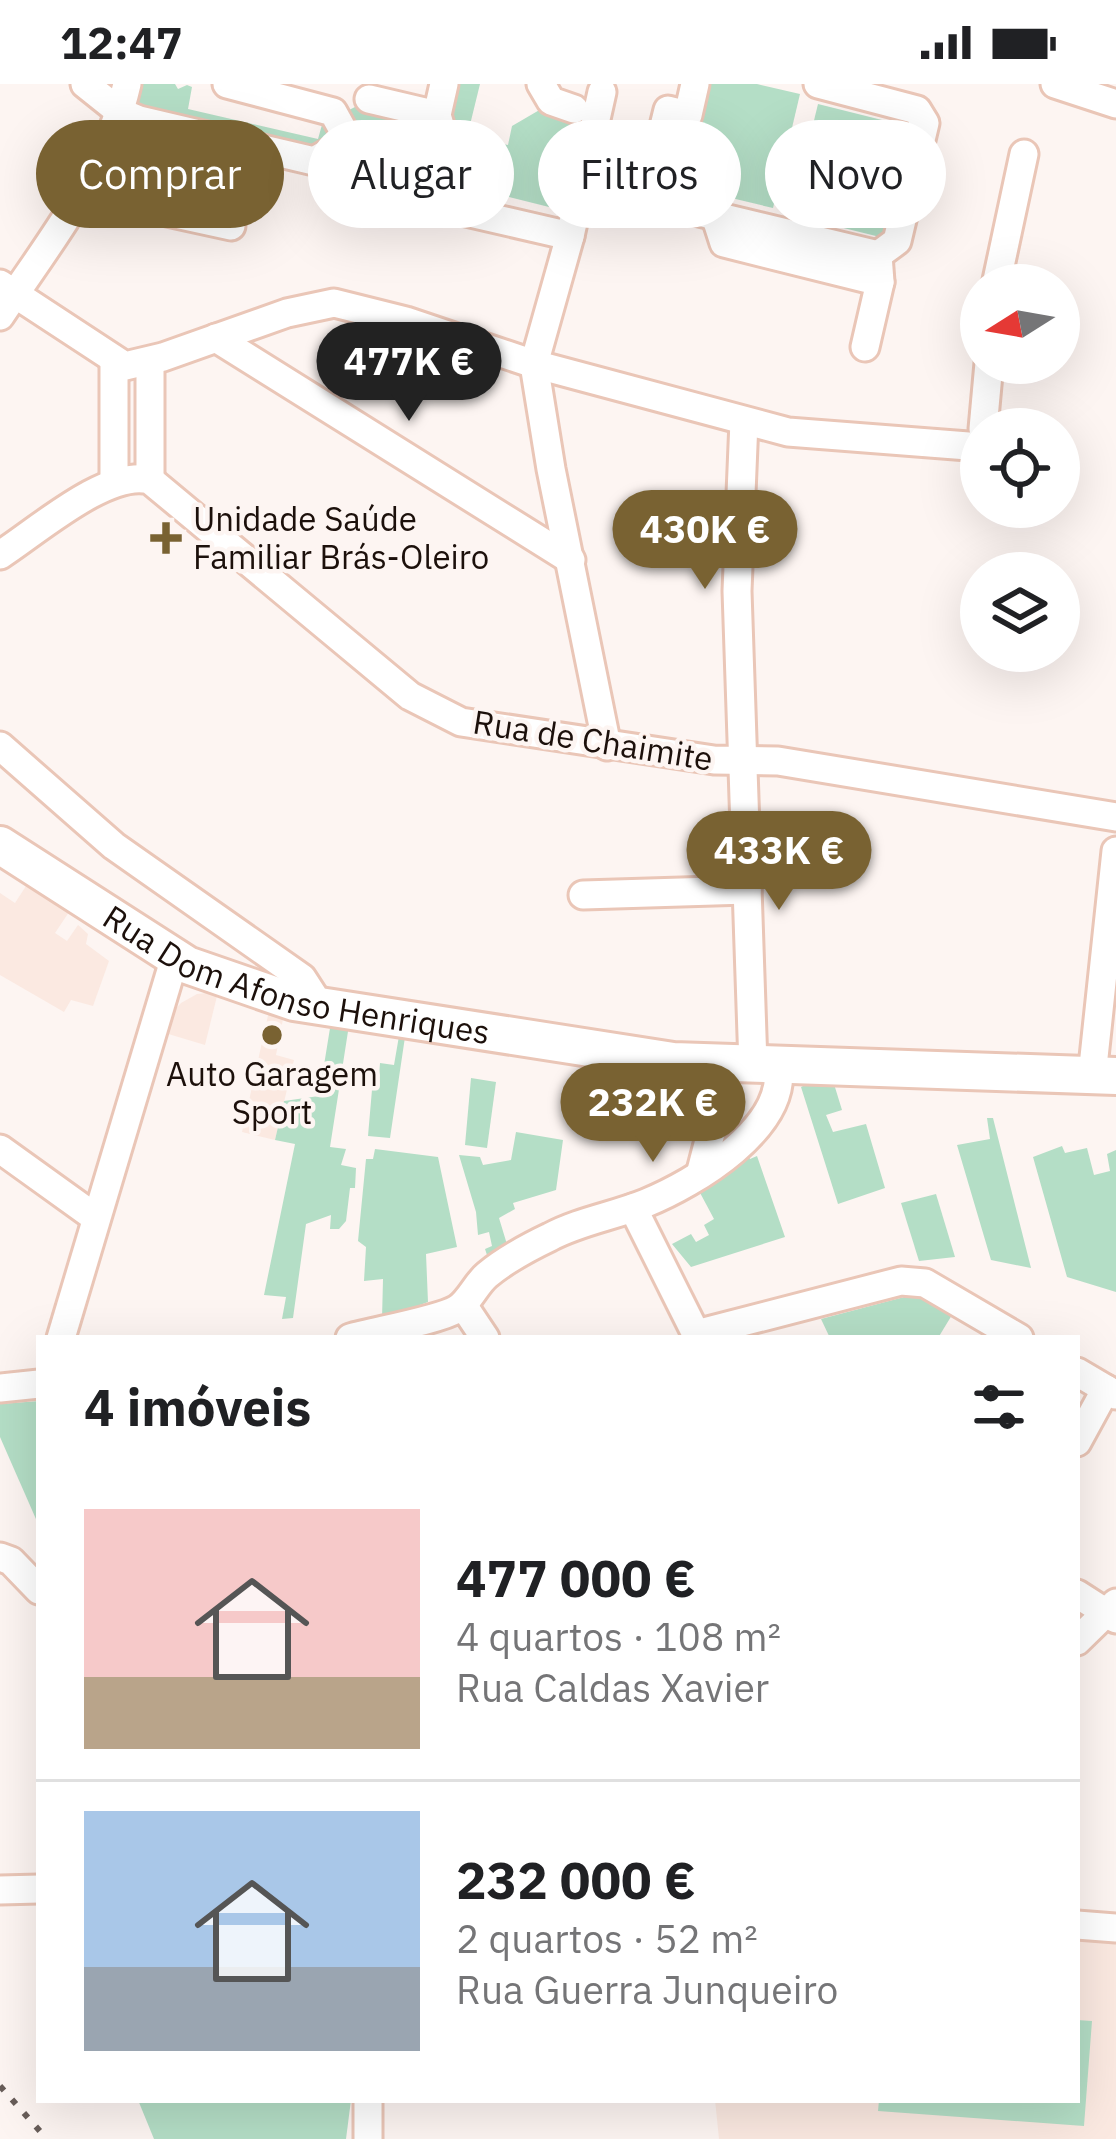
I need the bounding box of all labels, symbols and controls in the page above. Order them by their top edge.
text: 12:47 [60,13,183,71]
chip: Comprar [36,120,284,228]
chip: Alugar [308,120,514,228]
chip: Filtros [538,120,741,228]
chip: Novo [765,120,946,228]
north arrow [960,264,1080,384]
map controls [960,264,1080,672]
pin: 477K € [311,322,507,424]
text: 477K € [343,335,475,386]
button: locate [960,408,1080,528]
pin: 430K € [607,490,803,592]
place label: Unidade Saúde Familiar Brás-Oleiro [193,497,489,578]
text: 430K € [639,503,771,554]
marker: Unidade Saúde Familiar Brás-Oleiro [150,522,182,554]
button: layers [960,552,1080,672]
street label: Rua de Chaimite [470,699,716,780]
pin: 433K € [681,811,877,913]
text: 433K € [713,824,845,875]
street label: Rua Dom Afonso Henriques [95,895,493,1053]
marker: Auto Garagem Sport [259,1022,285,1048]
place label: Auto Garagem Sport [166,1052,378,1133]
pin: 232K € [555,1063,751,1165]
text: 232K € [587,1076,719,1127]
text: 4 imóveis [84,1374,311,1440]
icon: filters [966,1374,1032,1440]
text: 477 000 € [456,1545,696,1611]
icon: home [180,1557,324,1701]
text: 4 quartos · 108 m² [456,1611,781,1662]
text: Rua Caldas Xavier [456,1662,769,1713]
text: 232 000 € [456,1847,696,1913]
icon: home [180,1859,324,2003]
text: 2 quartos · 52 m² [456,1913,758,1964]
text: Rua Guerra Junqueiro [456,1964,838,2015]

